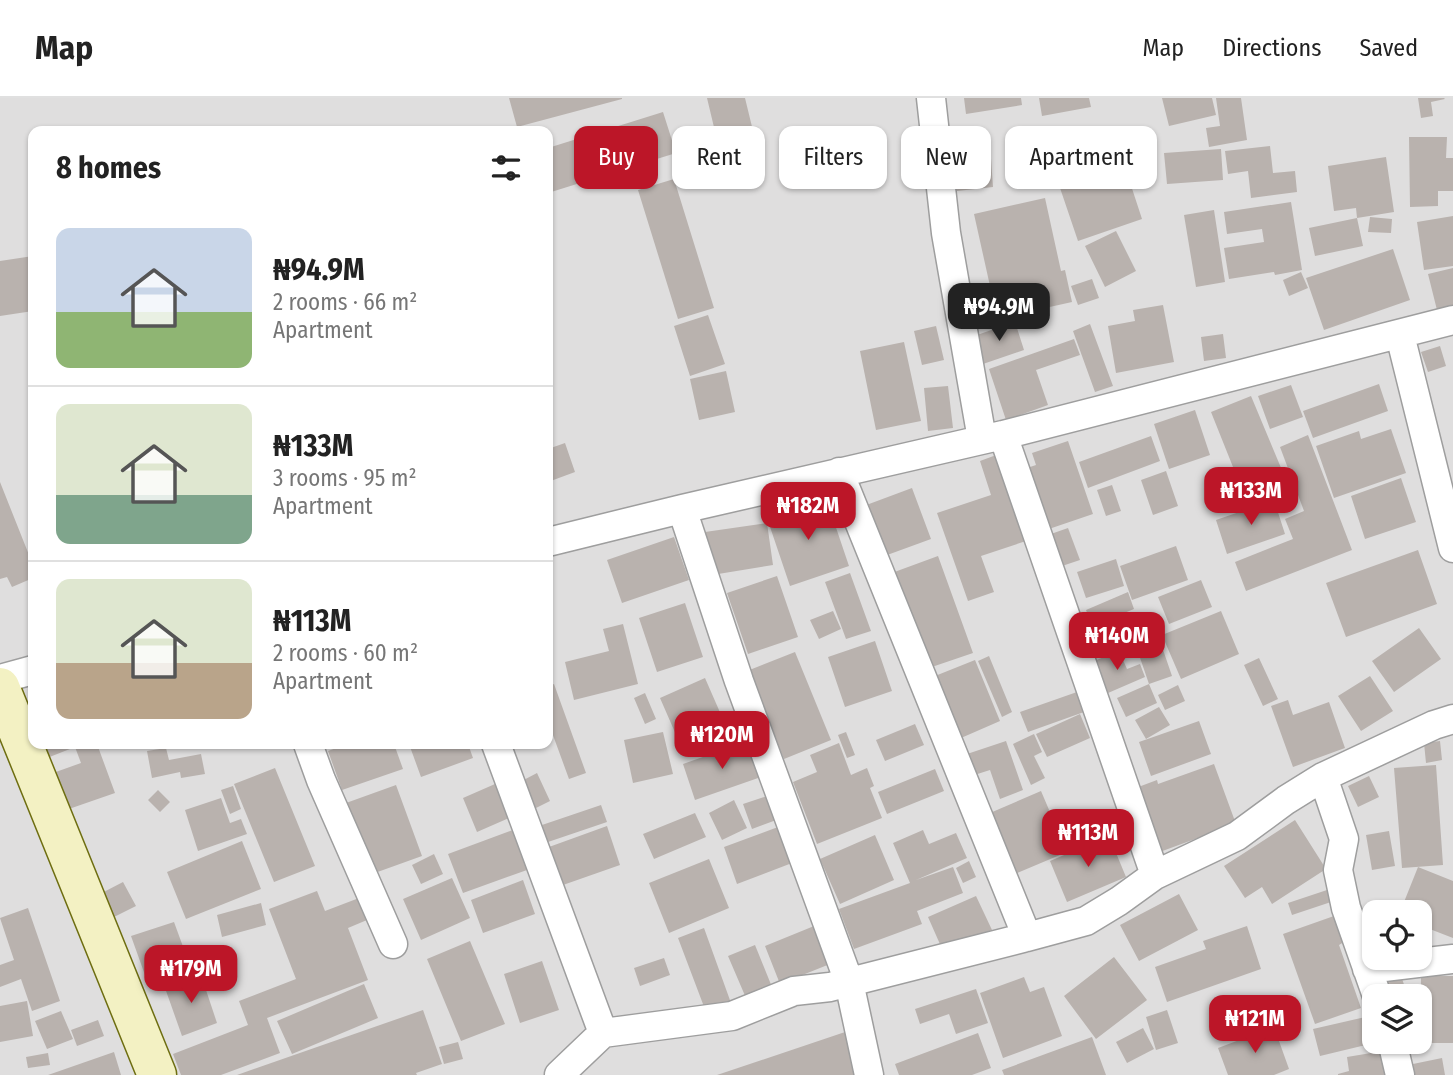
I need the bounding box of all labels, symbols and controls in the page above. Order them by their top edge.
text: Map [35,28,93,68]
text: Map [1143,34,1184,62]
text: Directions [1222,34,1321,62]
text: Saved [1359,34,1418,62]
chip: Buy [574,126,658,189]
chip: Rent [672,126,765,189]
chip: Filters [779,126,887,189]
chip: New [901,126,991,189]
chip: Apartment [1005,126,1157,189]
icon: filters [487,149,525,187]
text: 8 homes [56,150,161,186]
text: ₦94.9M [273,252,365,288]
icon: home [112,256,196,340]
pin: ₦94.9M [942,284,1056,343]
text: 2 rooms · 66 m² [273,288,417,316]
text: ₦94.9M [964,292,1034,320]
text: Apartment [273,316,373,344]
text: ₦133M [273,428,353,464]
icon: home [112,432,196,516]
text: 3 rooms · 95 m² [273,464,417,492]
pin: ₦133M [1202,468,1300,527]
text: ₦133M [1220,476,1282,504]
pin: ₦182M [759,482,857,542]
text: ₦182M [777,491,839,519]
text: Apartment [273,492,373,520]
text: ₦113M [273,603,351,639]
icon: home [112,607,196,691]
pin: ₦140M [1068,612,1166,672]
text: ₦140M [1085,621,1149,649]
text: 2 rooms · 60 m² [273,639,418,667]
text: Apartment [273,667,373,695]
pin: ₦120M [673,712,771,771]
text: ₦120M [690,720,754,748]
pin: ₦113M [1039,810,1137,869]
text: ₦113M [1058,818,1118,846]
map controls [1362,900,1432,1054]
button: locate [1362,900,1432,970]
pin: ₦179M [142,946,240,1005]
text: ₦179M [160,954,222,982]
button: layers [1362,984,1432,1054]
pin: ₦121M [1206,996,1304,1055]
text: ₦121M [1225,1004,1285,1032]

